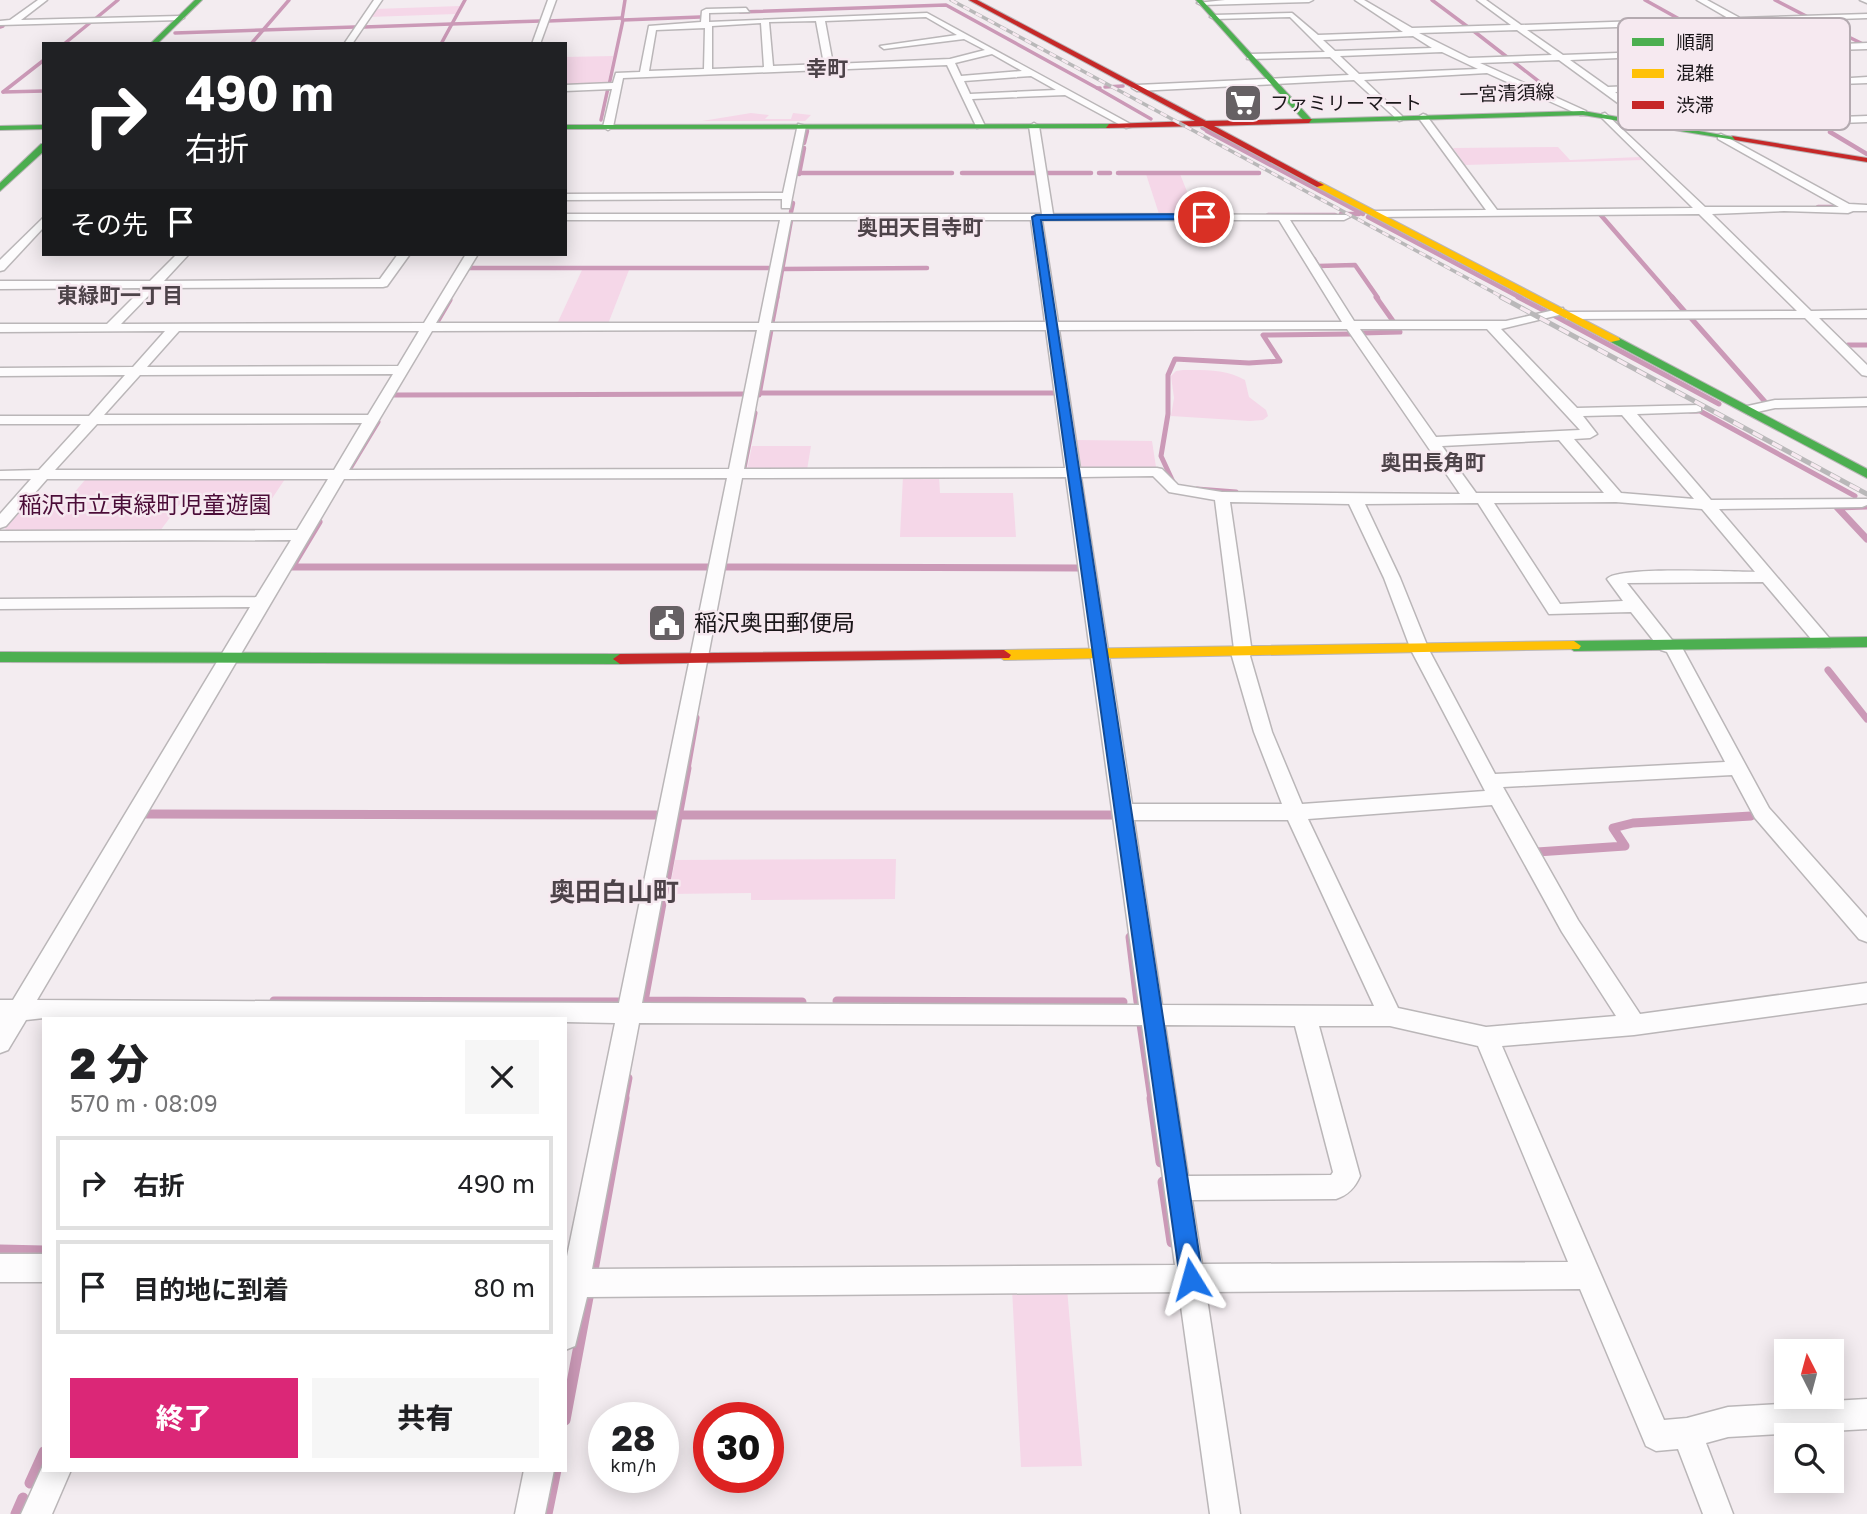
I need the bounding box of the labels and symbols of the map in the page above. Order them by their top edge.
legend [1618,18,1850,130]
text: 順調 [1676,30,1714,53]
district label: 幸町 [806,55,848,81]
text: 混雑 [1676,61,1714,84]
street label: 一宮清須線 [1459,79,1555,106]
supermarket icon: ファミリーマート [1222,82,1264,124]
place label: ファミリーマート [1270,91,1422,114]
text: 渋滞 [1676,93,1714,116]
pin [1174,187,1234,247]
district label: 奥田天目寺町 [857,214,983,240]
district label: 東緑町一丁目 [57,282,183,308]
district label: 奥田長角町 [1381,449,1486,475]
park label: 稲沢市立東緑町児童遊園 [19,490,272,518]
public building icon: 稲沢奥田郵便局 [646,602,688,644]
place label: 稲沢奥田郵便局 [694,608,855,636]
district label: 奥田白山町 [549,876,679,907]
position arrow [1154,1242,1228,1316]
north arrow [1774,1339,1844,1409]
speed limit sign: 30 [693,1402,784,1493]

